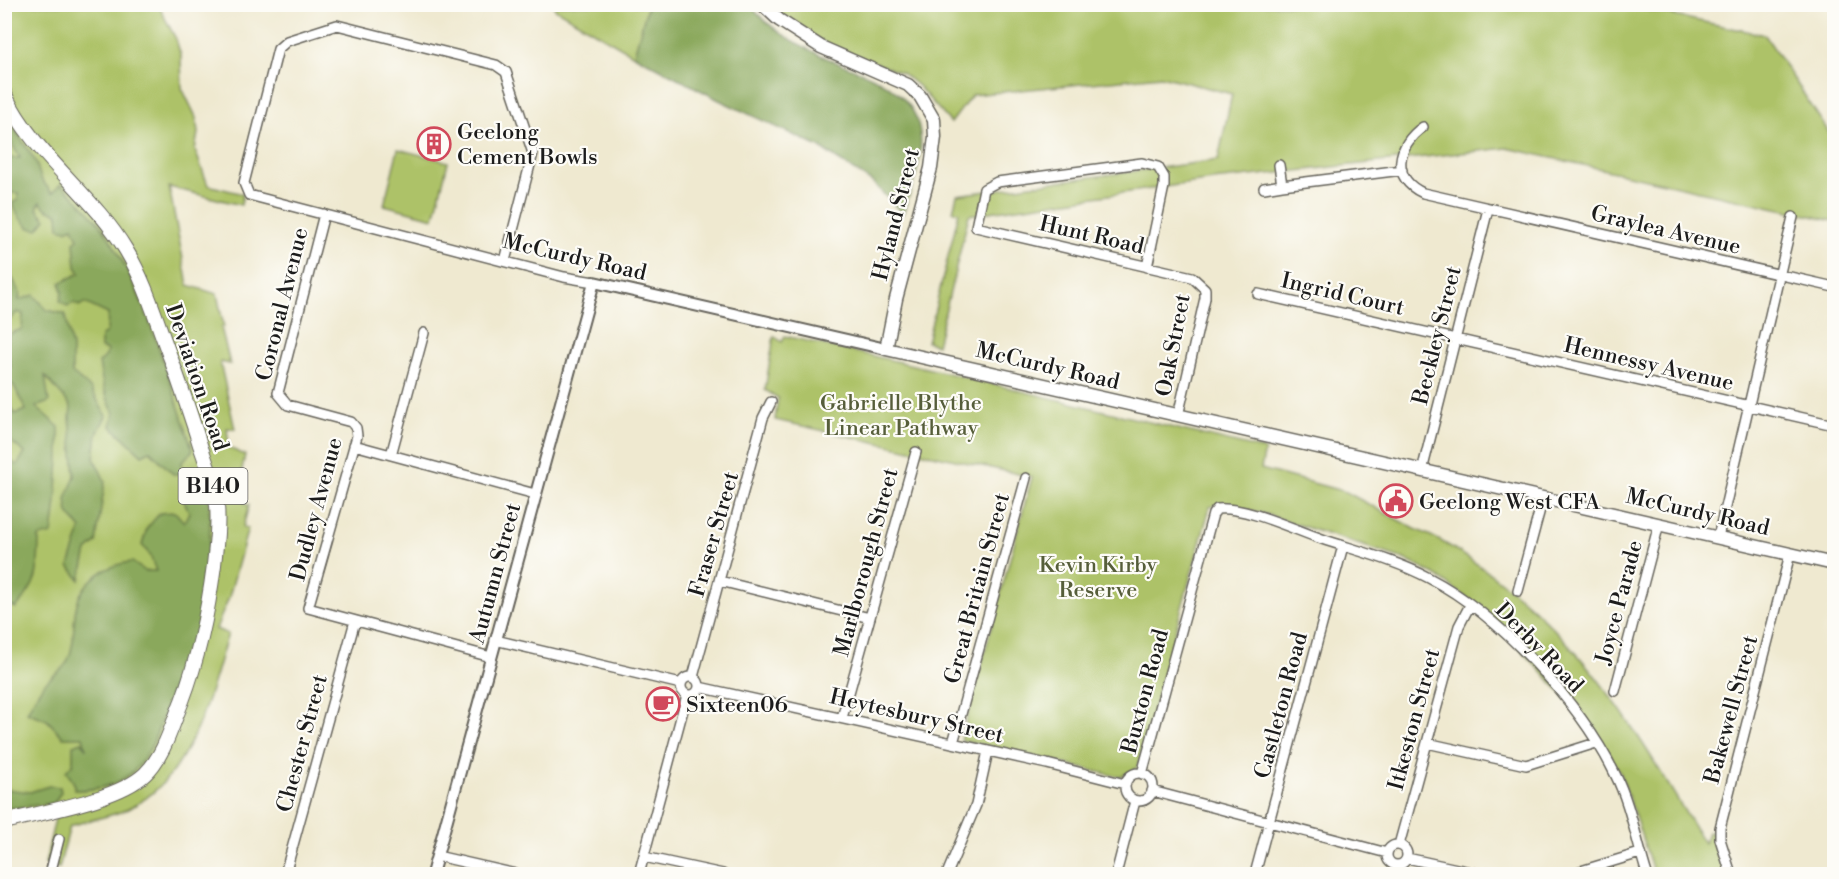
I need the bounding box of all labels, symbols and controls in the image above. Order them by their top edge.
place label: Geelong Cement Bowls [457,119,598,171]
building icon: Geelong Cement Bowls [416,126,452,162]
street label: Hyland Street [867,145,926,283]
street label: Graylea Avenue [1588,200,1743,261]
street label: Hunt Road [1037,210,1147,261]
street label: Coronal Avenue [250,225,315,384]
street label: McCurdy Road [500,228,650,287]
street label: Beckley Street [1407,263,1468,408]
street label: Ingrid Court [1278,267,1407,322]
street label: Oak Street [1150,291,1197,399]
street label: Deviation Road [159,301,235,455]
street label: Hennessy Avenue [1561,332,1736,397]
street label: McCurdy Road [973,337,1123,396]
park label: Gabrielle Blythe Linear Pathway [820,390,982,442]
street label: Dudley Avenue [284,435,349,584]
street label: Marlborough Street [828,465,905,660]
road number: B140 [178,468,248,504]
street label: Fraser Street [684,468,745,600]
public building icon: Geelong West CFA [1378,483,1414,519]
street label: McCurdy Road [1623,483,1773,542]
place label: Geelong West CFA [1419,489,1601,516]
street label: Great Britain Street [939,490,1016,687]
street label: Autumn Street [463,500,527,648]
street label: Joyce Parade [1590,537,1649,668]
park label: Kevin Kirby Reserve [1039,552,1158,604]
street label: Derby Road [1489,597,1589,700]
street label: Buxton Road [1116,626,1175,758]
street label: Castleton Road [1249,629,1314,781]
street label: Bakewell Street [1698,632,1764,787]
street label: Itkeston Street [1383,645,1446,793]
street label: Chester Street [271,671,334,815]
street label: Heytesbury Street [827,683,1007,750]
cafe icon: Sixteen06 [645,686,681,722]
place label: Sixteen06 [686,692,788,719]

